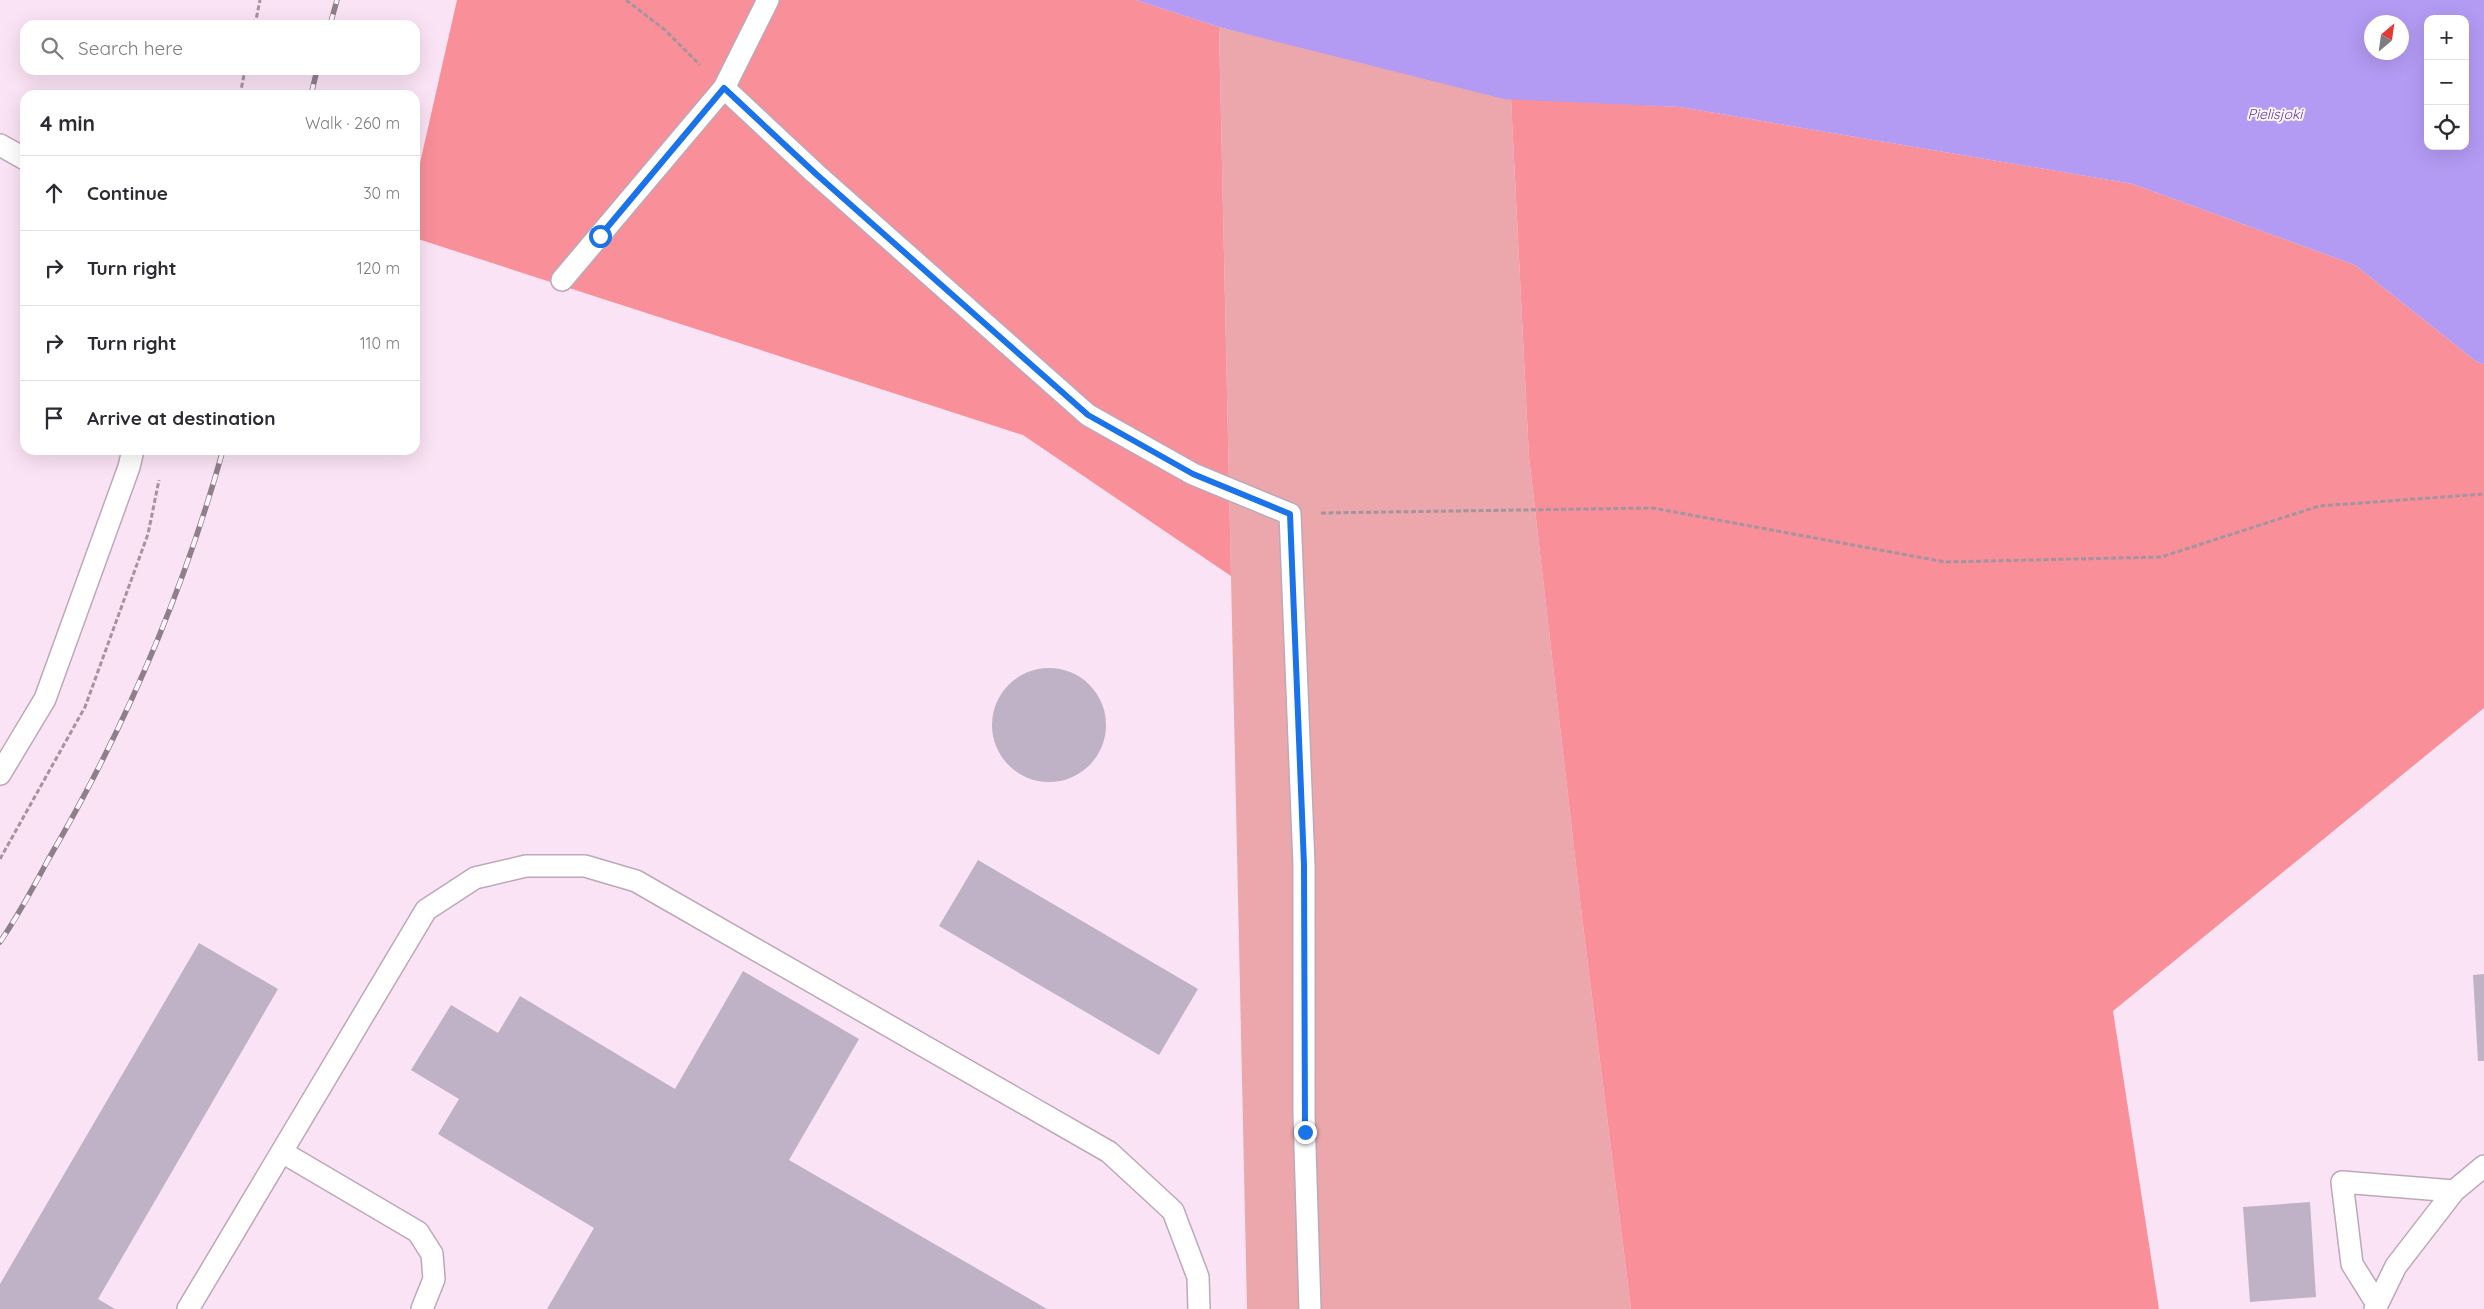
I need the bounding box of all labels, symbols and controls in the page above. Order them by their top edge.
north arrow [2364,15,2409,60]
map controls [2424,15,2469,150]
button: + [2424,15,2469,60]
search box [20,20,420,75]
icon: search [38,34,66,62]
text: Search here [78,36,183,60]
button: − [2424,60,2469,105]
water label: Pielisjoki [2248,105,2304,123]
button: locate [2424,105,2469,150]
text: 4 min [40,110,95,136]
text: Walk · 260 m [305,113,400,133]
icon: ahead [40,179,68,207]
text: Continue [87,181,168,205]
text: 30 m [363,183,400,203]
route start [589,225,612,248]
icon: right [40,254,68,282]
text: Turn right [87,256,176,280]
text: 120 m [357,258,400,278]
icon: right [40,329,68,357]
text: Turn right [87,331,176,355]
text: 110 m [360,333,400,353]
icon: arrive [40,404,68,432]
text: Arrive at destination [87,406,276,430]
route end [1294,1121,1317,1144]

